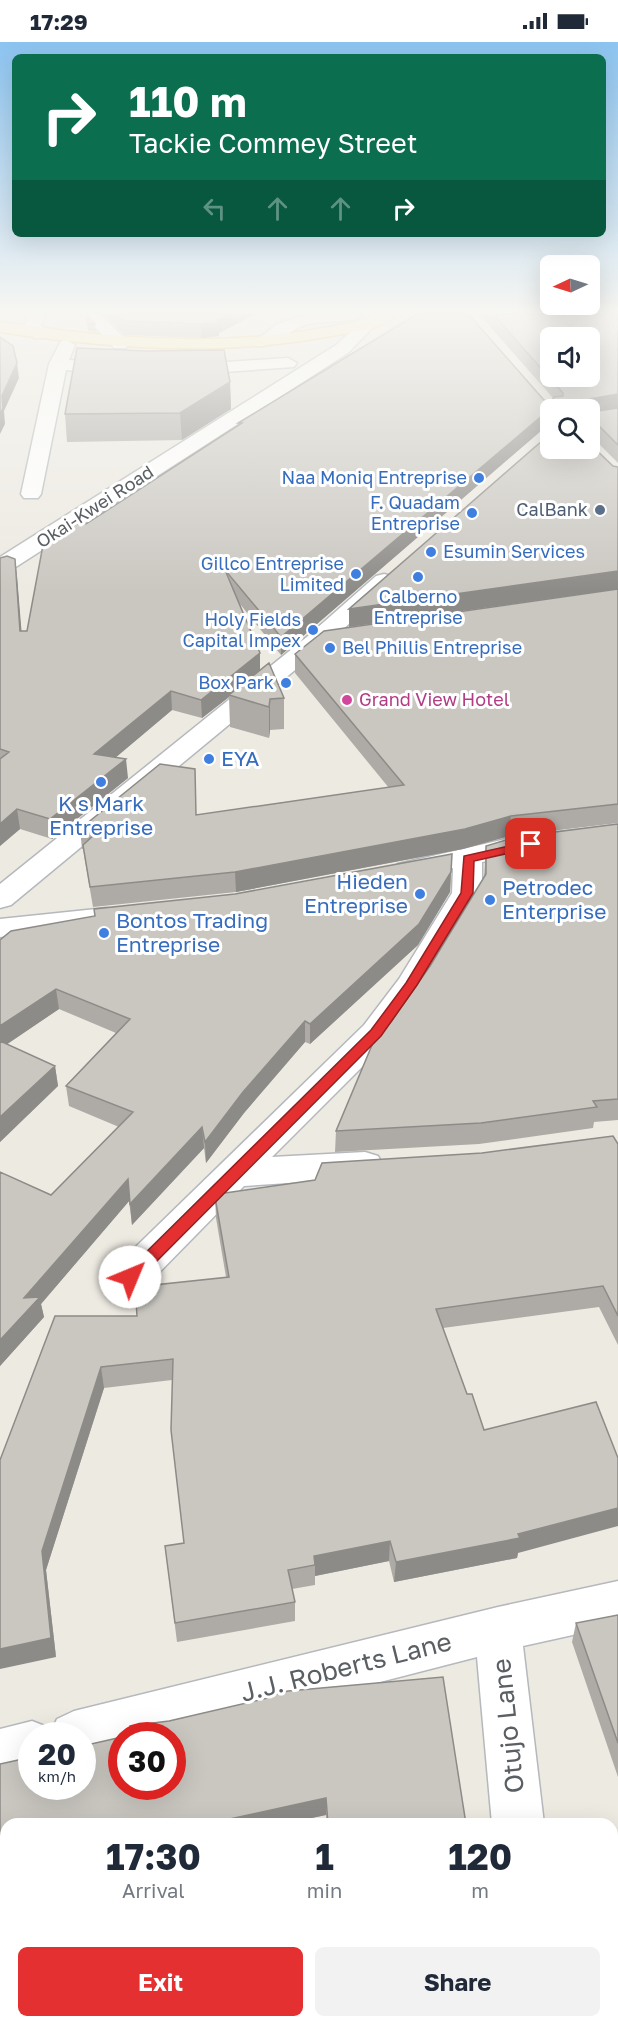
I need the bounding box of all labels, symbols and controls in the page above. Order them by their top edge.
text: 17:29 [30,8,88,35]
text: 110 m [129,76,247,126]
icon: right [30,78,108,156]
text: Tackie Commey Street [129,127,417,159]
icon: left [198,192,231,225]
icon: ahead [261,192,294,225]
icon: ahead [324,192,357,225]
icon: right [387,192,420,225]
north arrow [540,255,600,315]
map controls [540,255,600,459]
button: sound [540,327,600,387]
button: search [540,399,600,459]
street label: Okai-Kwei Road [32,460,157,552]
place label: Naa Moniq Entreprise [281,466,467,488]
marker: Naa Moniq Entreprise [472,471,486,485]
place label: F. Quadam Entreprise [370,491,460,534]
place label: CalBank [516,498,588,520]
marker: CalBank [593,503,607,517]
marker: F. Quadam Entreprise [465,506,479,520]
place label: Esumin Services [443,540,585,562]
marker: Esumin Services [424,545,438,559]
place label: Gillco Entreprise Limited [201,552,344,595]
marker: Gillco Entreprise Limited [349,567,363,581]
marker: Calberno Entreprise [411,570,425,584]
place label: Calberno Entreprise [373,585,463,628]
place label: Holy Fields Capital Impex [182,608,301,651]
marker: Holy Fields Capital Impex [306,623,320,637]
place label: Bel Phillis Entreprise [342,636,522,658]
marker: Bel Phillis Entreprise [323,641,337,655]
place label: Box Park [198,671,274,693]
marker: Box Park [279,676,293,690]
place label: Grand View Hotel [359,688,510,710]
marker: Grand View Hotel [340,693,354,707]
place label: EYA [221,745,259,771]
marker: EYA [202,752,216,766]
marker: K s Mark Entreprise [94,775,108,789]
place label: K s Mark Entreprise [49,790,153,840]
pin [505,818,556,869]
icon: arrive [514,827,547,860]
place label: Hieden Entreprise [304,868,408,918]
place label: Petrodec Enterprise [502,874,606,924]
marker: Hieden Entreprise [413,887,427,901]
marker: Petrodec Enterprise [483,893,497,907]
place label: Bontos Trading Entreprise [116,907,268,957]
marker: Bontos Trading Entreprise [97,926,111,940]
position arrow [98,1245,162,1309]
street label: J.J. Roberts Lane [237,1625,455,1708]
street label: Otujo Lane [485,1657,530,1795]
speed limit sign: 30 [108,1722,186,1800]
text: 20 [38,1736,76,1772]
text: km/h [38,1767,76,1785]
text: 17:30 [106,1835,201,1878]
text: 1 [315,1835,334,1878]
text: 120 [448,1835,512,1878]
text: Arrival [122,1878,185,1902]
text: min [307,1878,342,1902]
text: m [471,1878,489,1902]
button: Exit [18,1947,303,2016]
button: Share [315,1947,600,2016]

